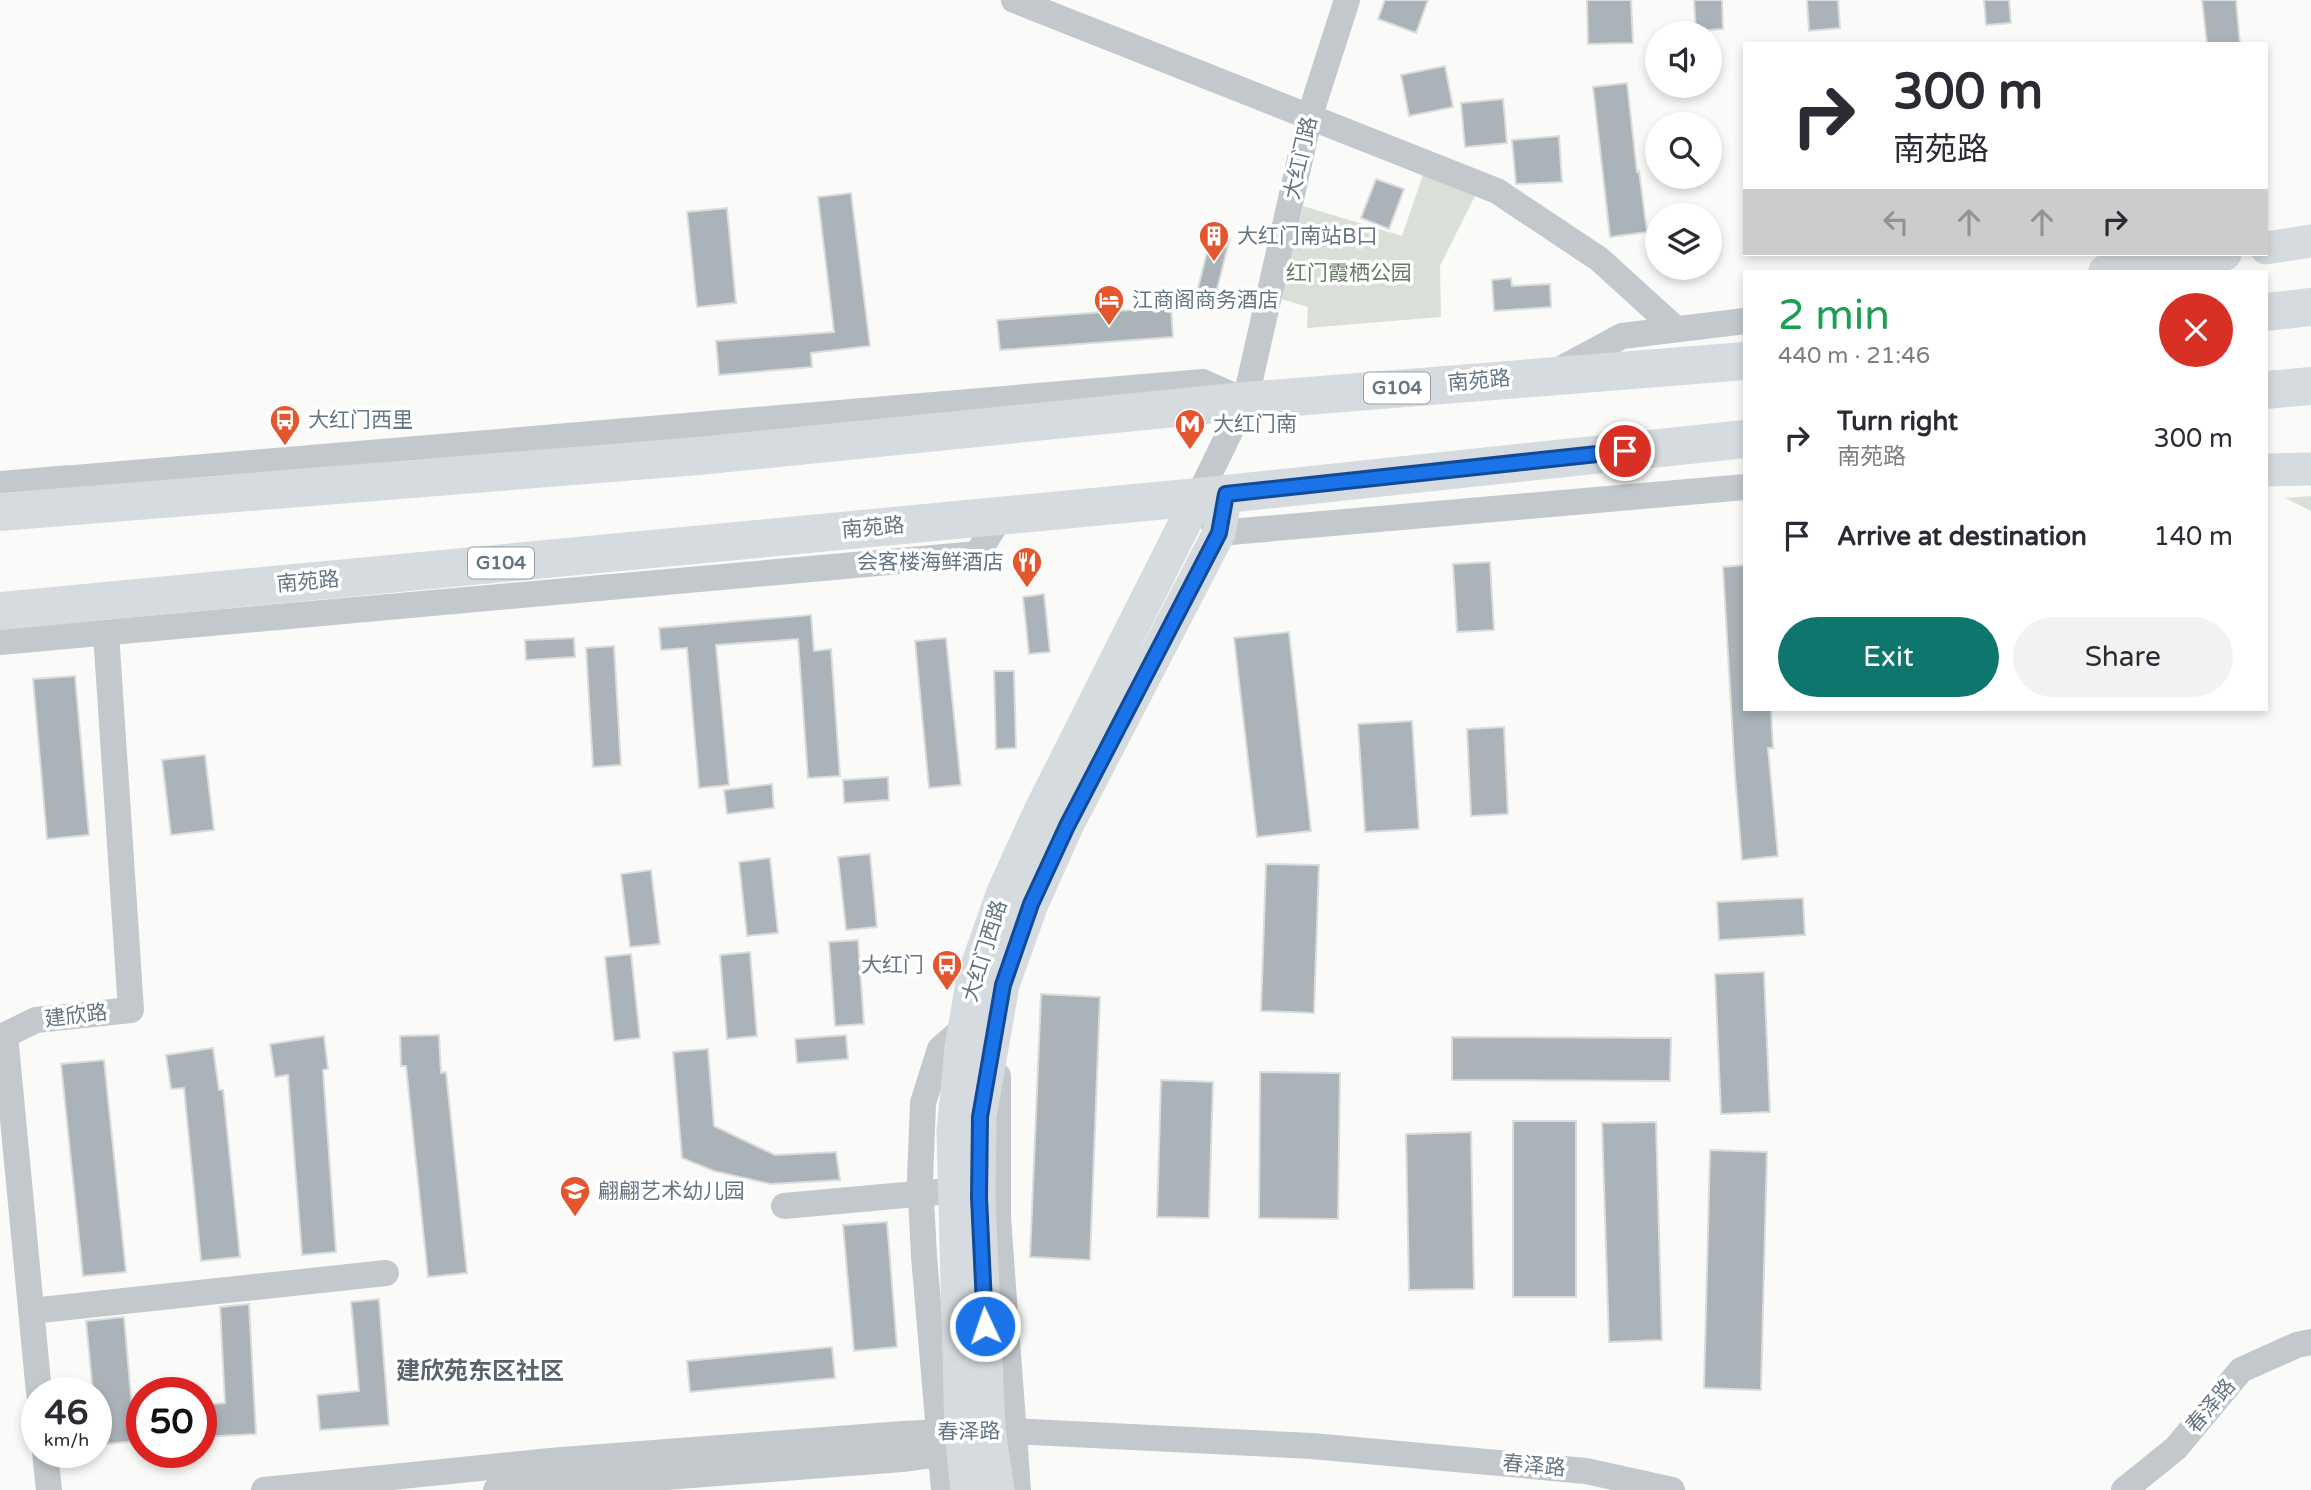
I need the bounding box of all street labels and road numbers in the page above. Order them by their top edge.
street label: 大红门路 [1279,114,1323,202]
street label: 南苑路 [1447,366,1511,396]
road number: G104 [1364,372,1430,404]
street label: 南苑路 [841,513,905,543]
road number: G104 [468,548,534,578]
street label: 南苑路 [276,567,340,597]
street label: 大红门西路 [958,897,1012,1005]
street label: 建欣路 [43,1000,109,1032]
street label: 春泽路 [2181,1374,2241,1438]
street label: 春泽路 [937,1419,1001,1445]
street label: 春泽路 [1502,1451,1566,1481]

